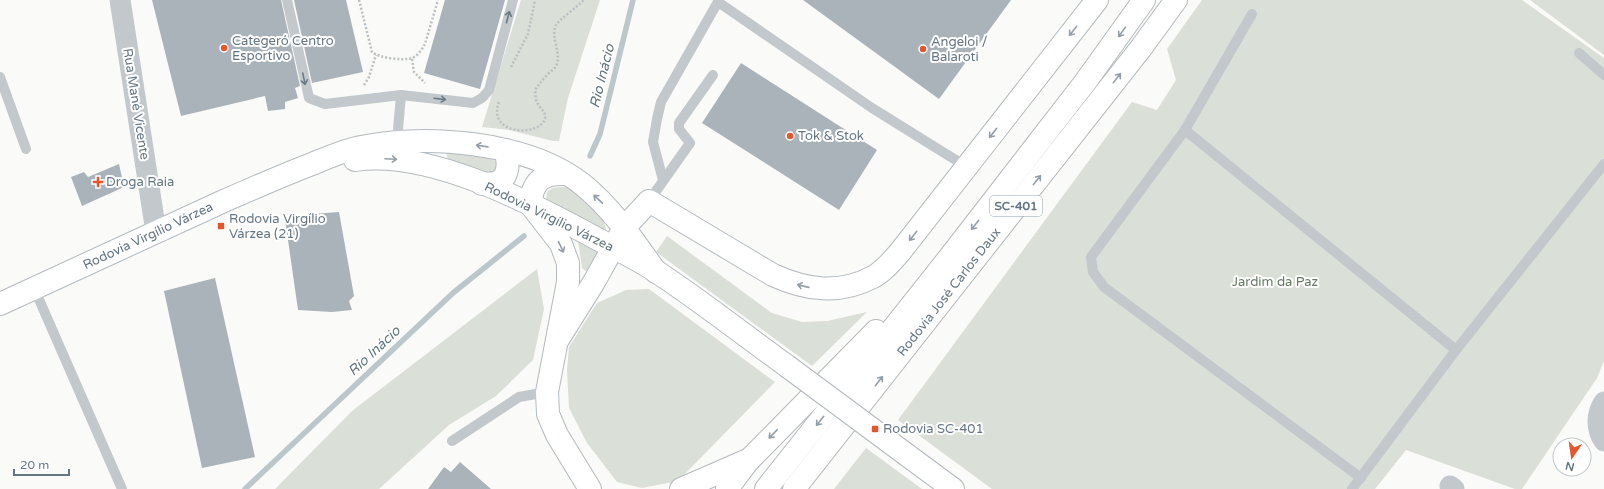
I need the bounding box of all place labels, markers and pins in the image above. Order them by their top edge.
place label: Categeró Centro Esportivo [232,33,334,64]
place label: Angeloi / Balaroti [931,34,988,65]
marker: Categeró Centro Esportivo [219,43,229,53]
marker: Angeloi / Balaroti [918,44,928,54]
place label: Tok & Stok [798,128,864,144]
marker: Tok & Stok [785,131,795,141]
place label: Droga Raia [106,174,174,190]
marker: Droga Raia [93,177,103,187]
place label: Rodovia Virgílio Várzea (21) [229,211,326,242]
marker: Rodovia Virgílio Várzea (21) [216,221,226,231]
place label: Rodovia SC-401 [883,421,984,437]
marker: Rodovia SC-401 [870,424,880,434]

